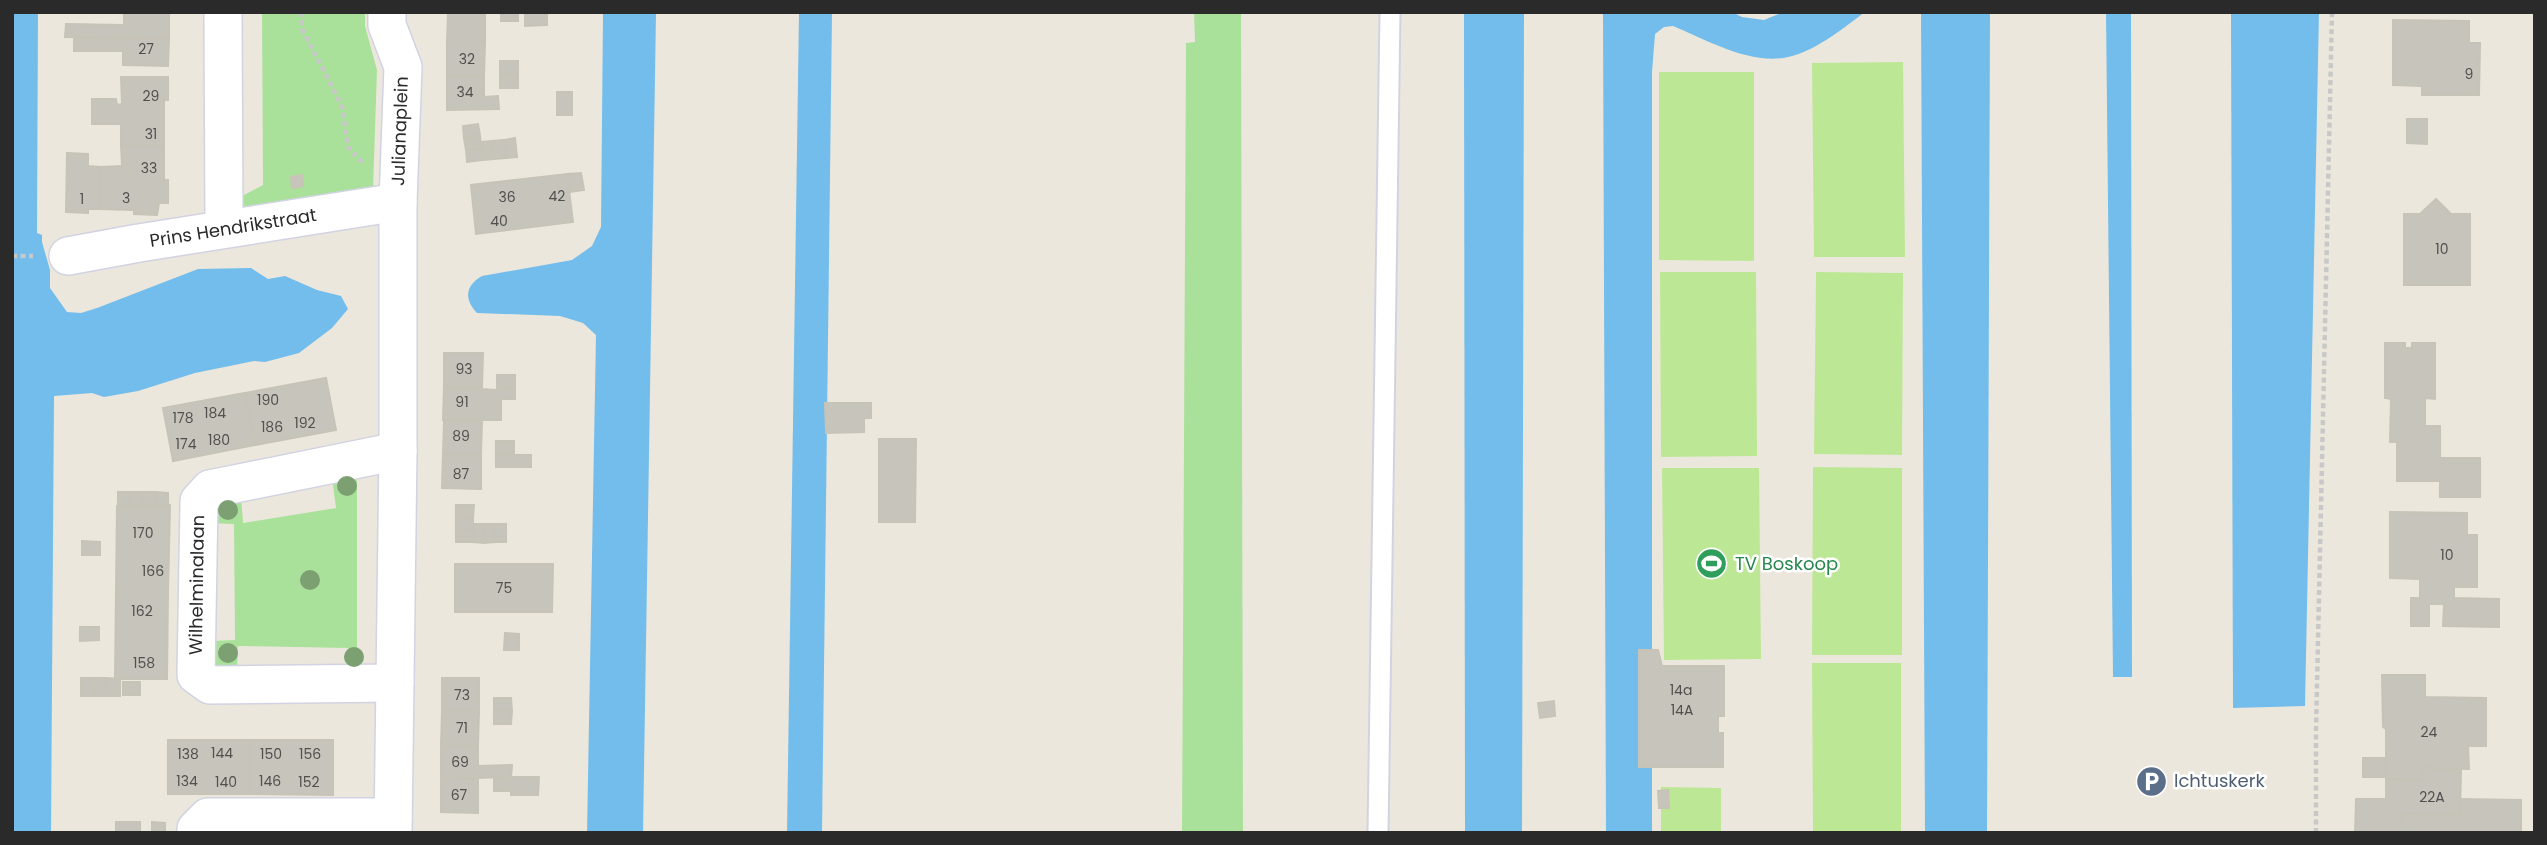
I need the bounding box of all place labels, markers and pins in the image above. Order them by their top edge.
sports icon: TV Boskoop [1695,547,1729,581]
place label: TV Boskoop [1735,551,1838,576]
parking icon: Ichtuskerk [2134,764,2168,798]
place label: Ichtuskerk [2174,768,2265,793]

